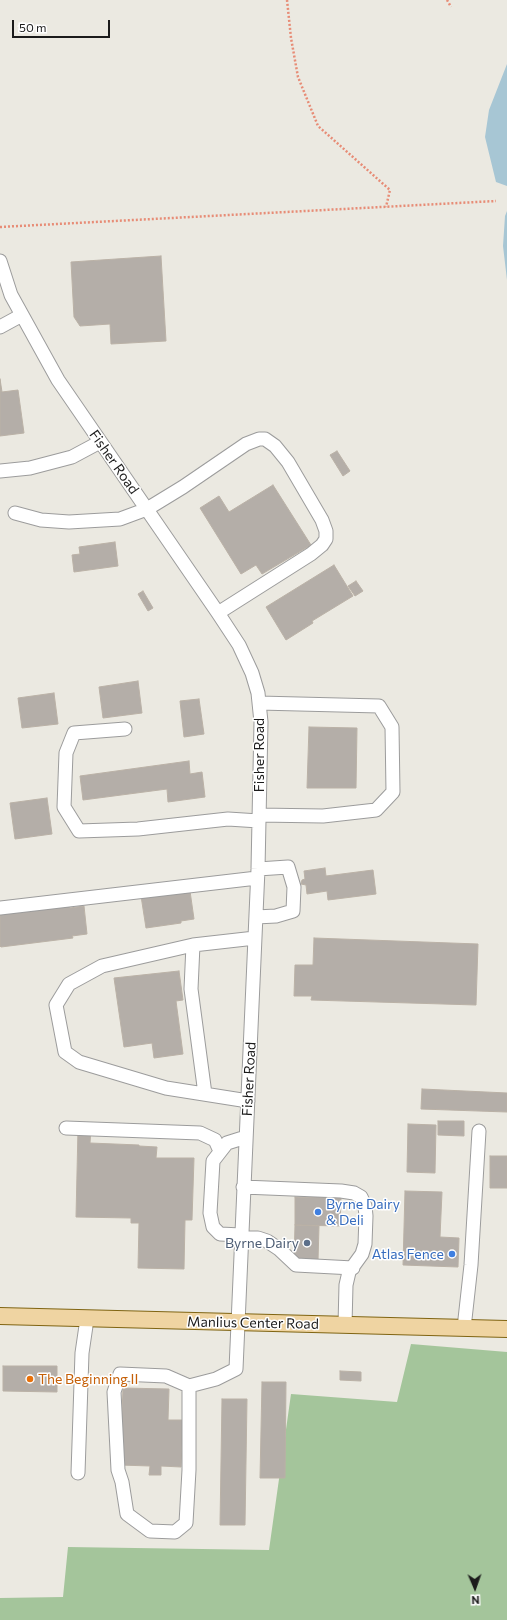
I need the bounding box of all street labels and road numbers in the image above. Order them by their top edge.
street label: Fisher Road [86,427,142,497]
street label: Fisher Road [251,718,267,792]
street label: Fisher Road [239,1041,259,1117]
street label: Manlius Center Road [187,1313,319,1333]

